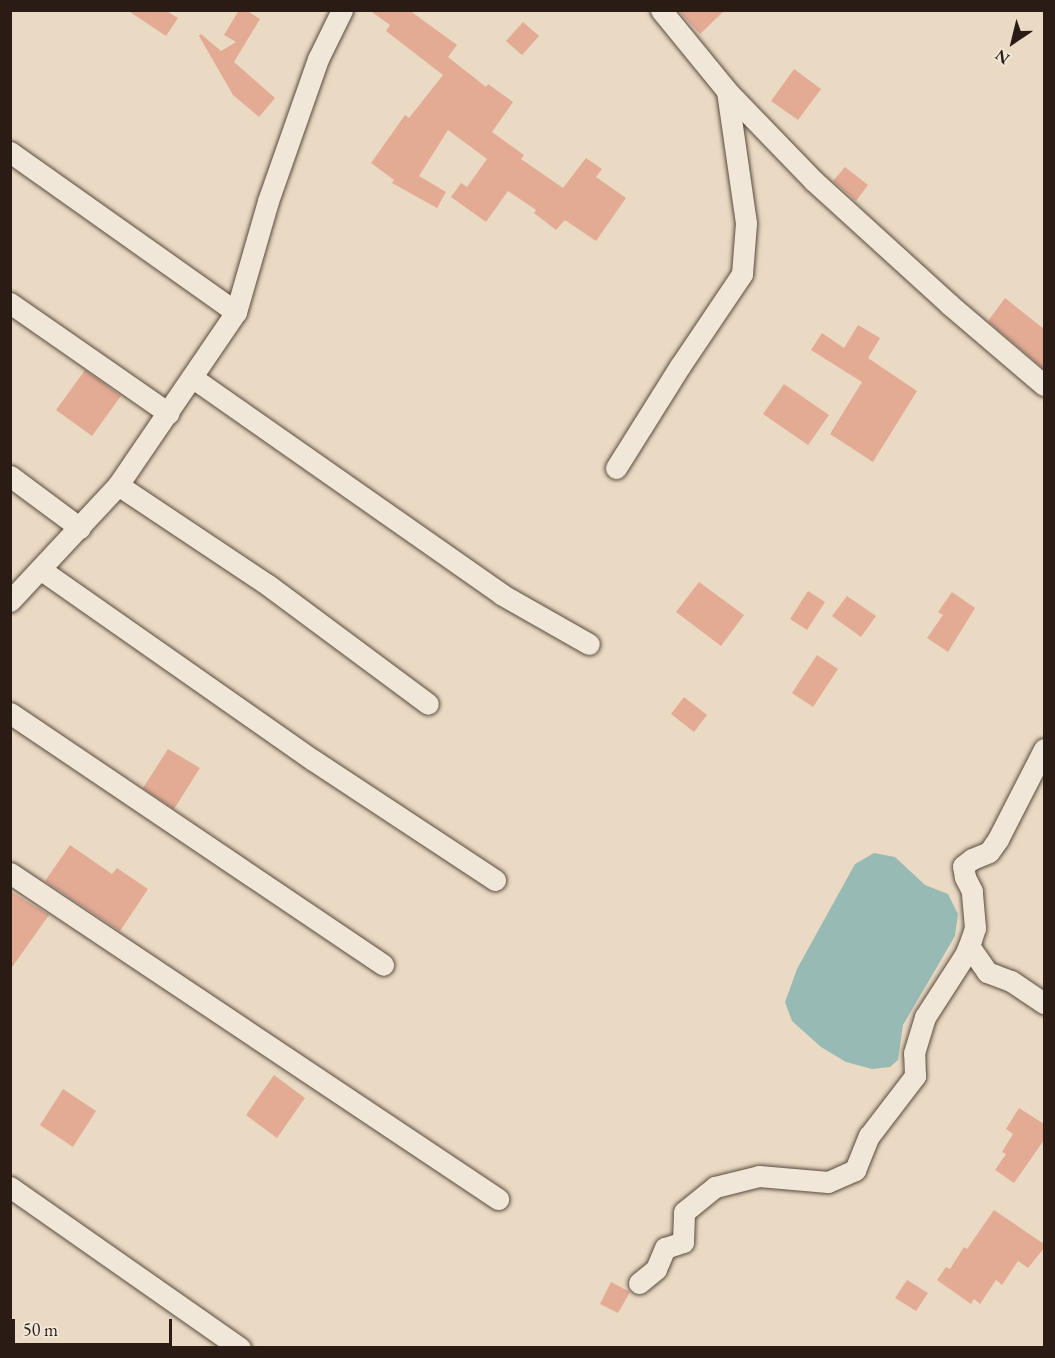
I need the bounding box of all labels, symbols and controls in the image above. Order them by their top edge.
north arrow [983,12,1043,72]
text: N [991,45,1014,69]
scale bar [15,1307,176,1345]
text: 50 m [23,1318,58,1341]

